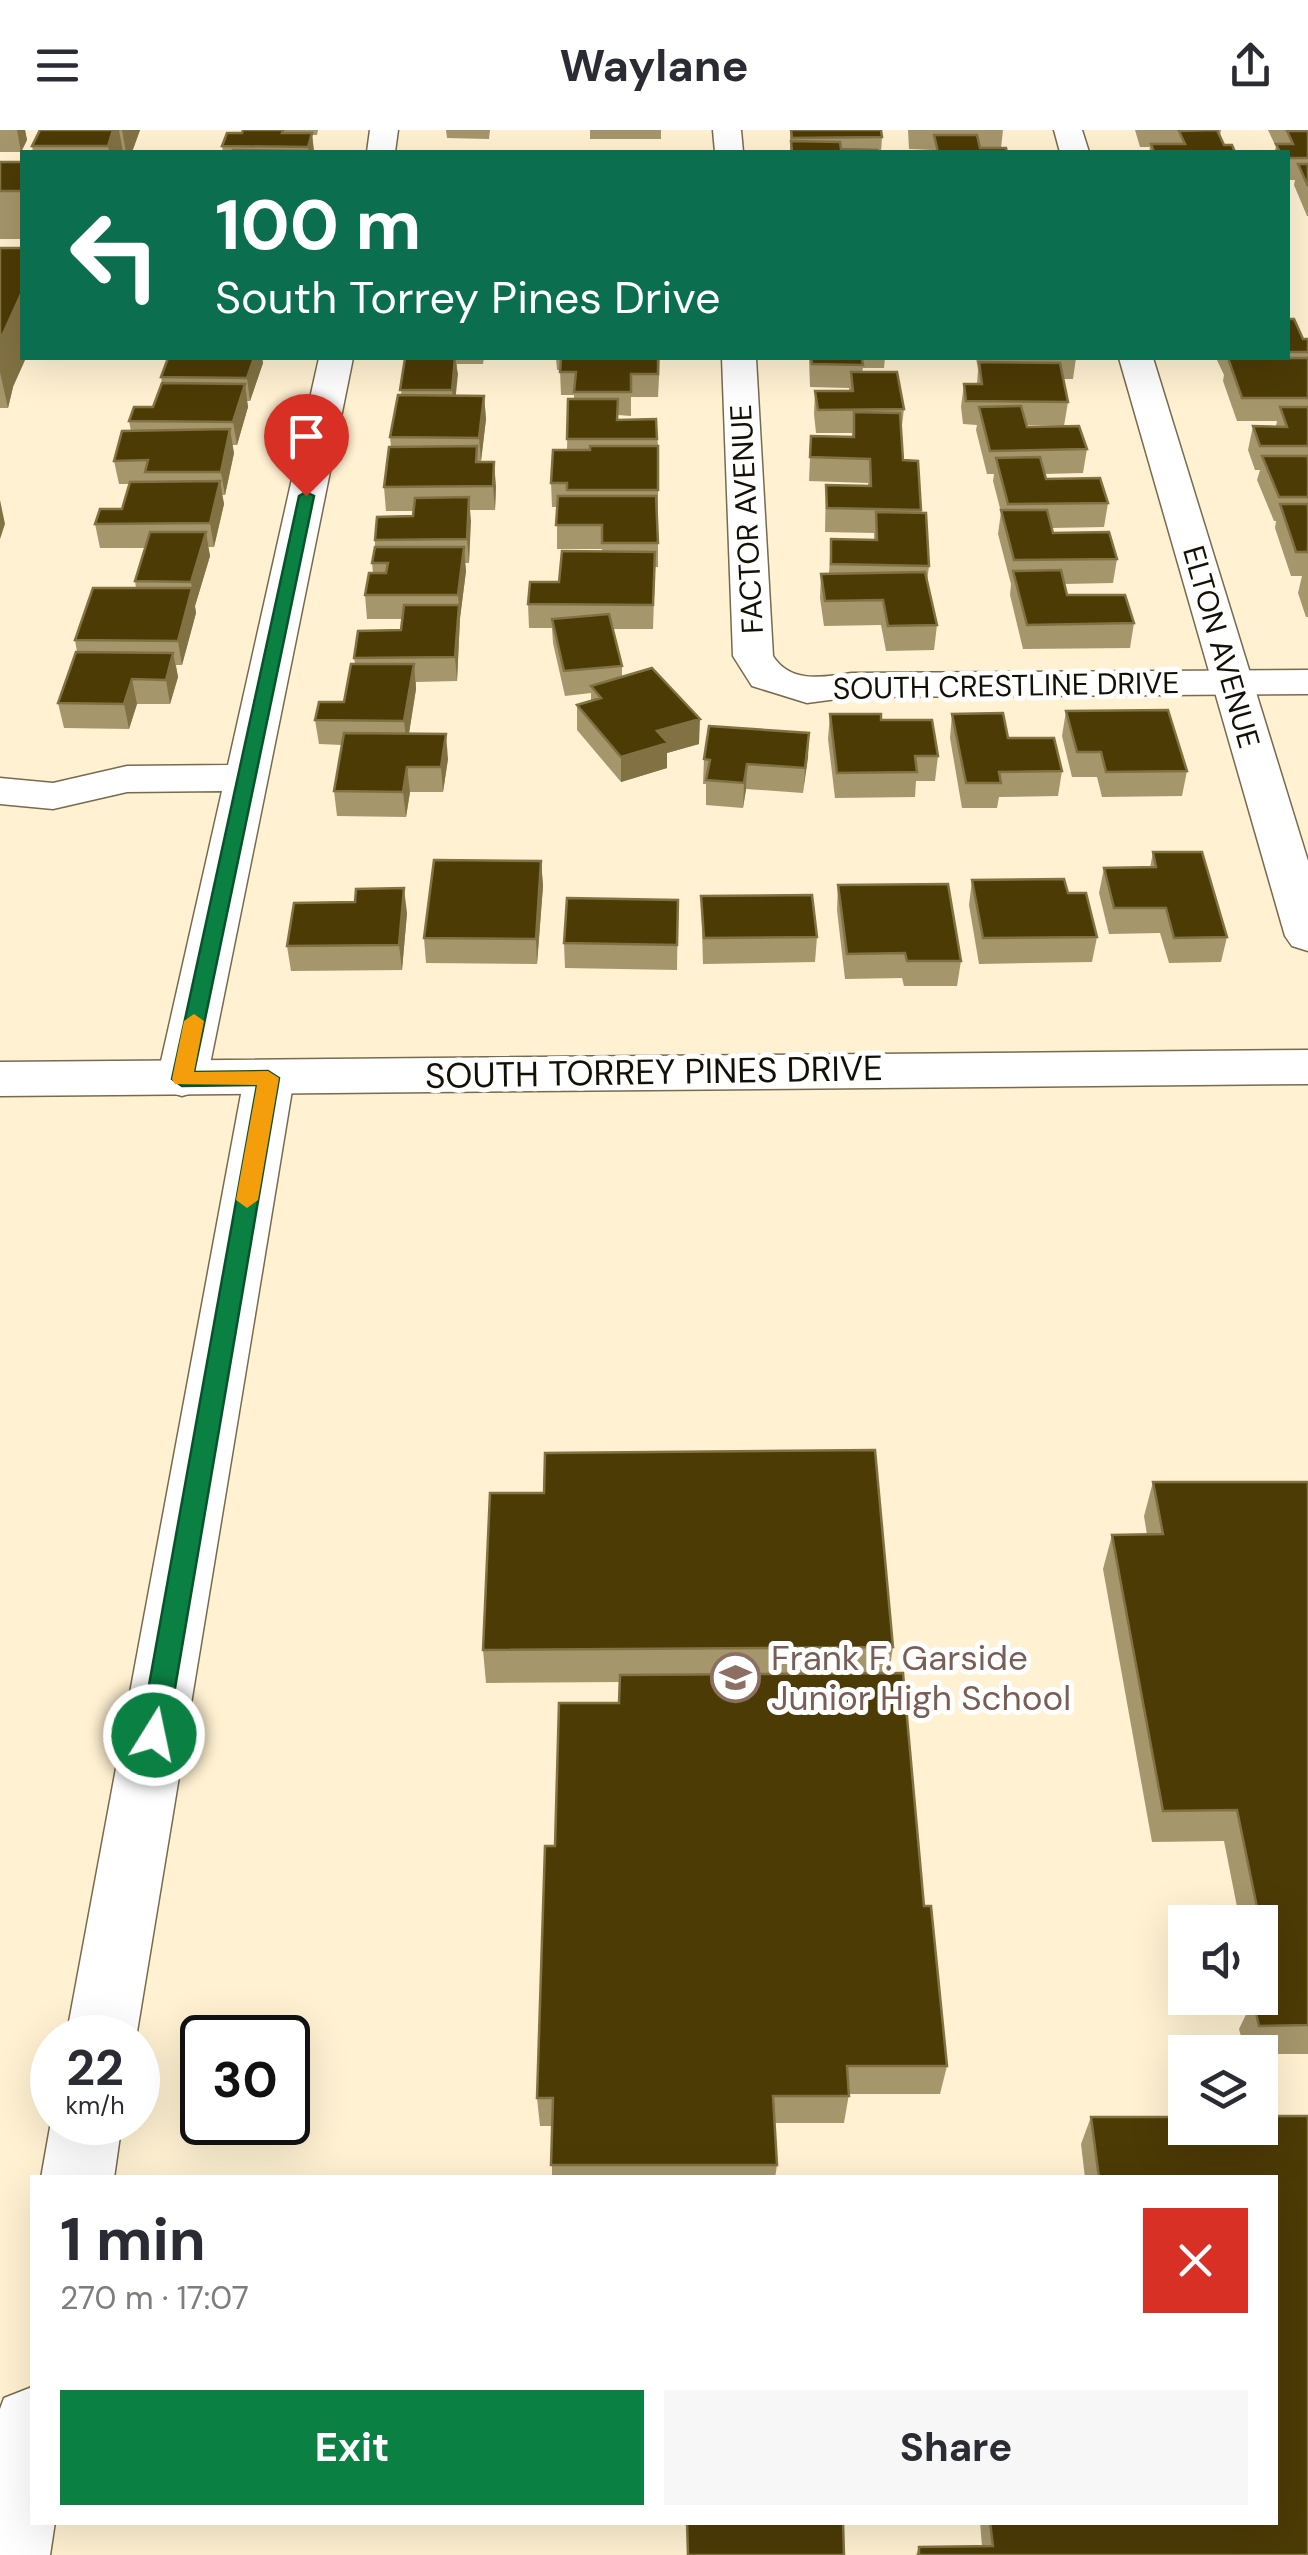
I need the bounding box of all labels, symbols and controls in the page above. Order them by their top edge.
text: Waylane [559,36,749,95]
icon: menu [30,38,85,93]
icon: share [1223,38,1278,93]
text: 100 m [215,180,421,271]
icon: left [50,190,180,320]
text: South Torrey Pines Drive [215,268,720,327]
pin [264,394,349,497]
street label: FACTOR AVENUE [721,403,772,635]
icon: arrive [279,409,334,464]
street label: ELTON AVENUE [1174,541,1269,752]
street label: SOUTH CRESTLINE DRIVE [832,663,1180,708]
street label: SOUTH TORREY PINES DRIVE [425,1045,883,1099]
place label: Frank F. Garside Junior High School [771,1635,1071,1721]
school or university icon: Frank F. Garside Junior High School [710,1652,762,1704]
position arrow [102,1683,206,1787]
map controls [1168,1905,1278,2145]
button: sound [1168,1905,1278,2015]
speed limit sign: 30 [180,2015,310,2145]
text: 22 [66,2035,124,2101]
button: layers [1168,2035,1278,2145]
text: km/h [65,2089,125,2122]
text: 1 min [60,2200,206,2279]
button: close [1143,2208,1248,2313]
text: 270 m · 17:07 [60,2277,249,2319]
button: Exit [60,2390,644,2505]
button: Share [664,2390,1248,2505]

